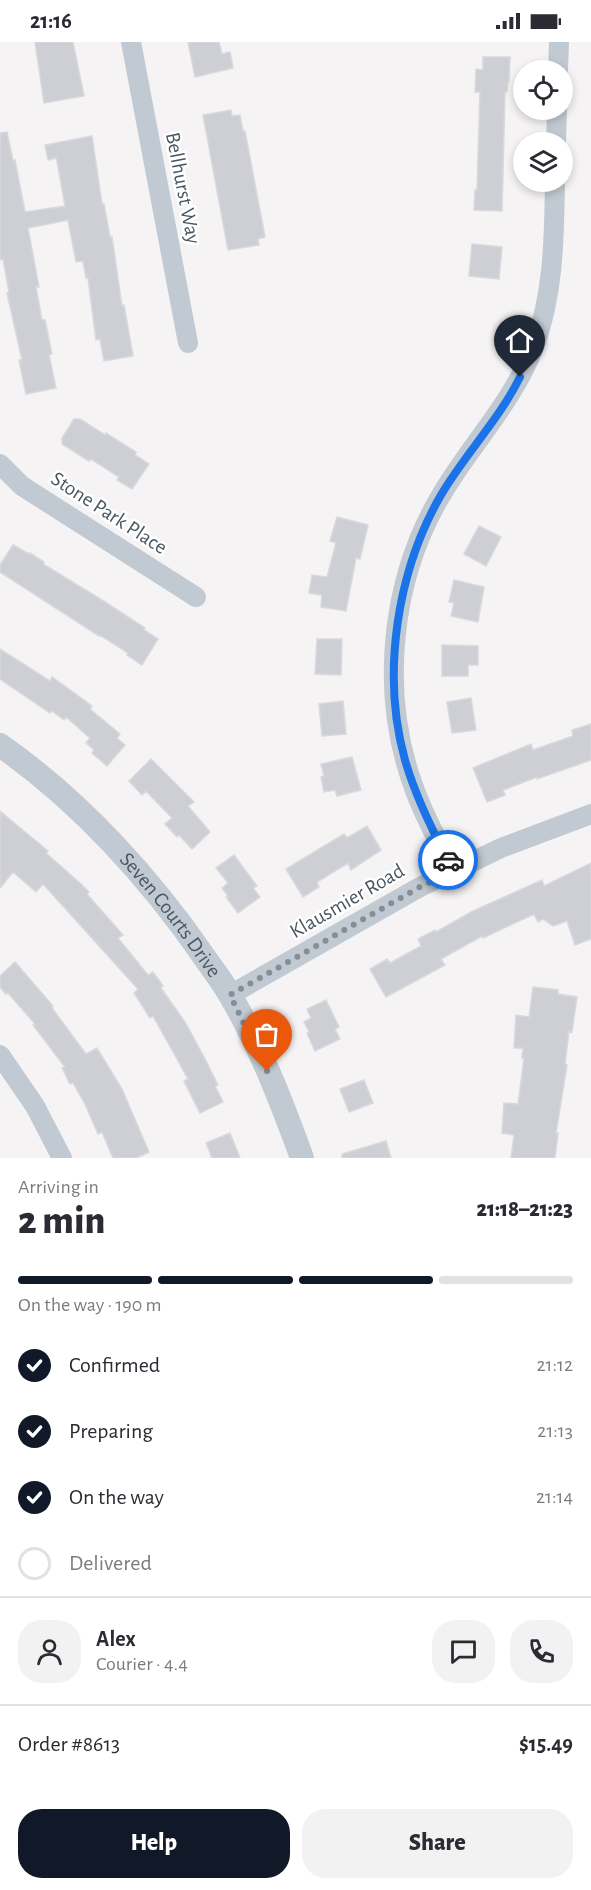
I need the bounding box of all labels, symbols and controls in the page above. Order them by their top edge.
text: 21:16 [30,10,72,32]
map controls [513,60,573,192]
button: locate [513,60,573,120]
street label: Bellhurst Way [162,130,204,246]
button: layers [513,132,573,192]
pin [494,315,545,377]
icon: home [503,324,536,357]
street label: Stone Park Place [47,468,171,558]
courier [418,830,478,890]
icon: car [432,844,465,877]
street label: Seven Courts Drive [116,848,225,981]
street label: Klausmier Road [286,860,408,942]
pin [241,1009,292,1071]
icon: bag [250,1018,283,1051]
text: Arriving in [18,1177,99,1197]
text: 21:18–21:23 [476,1198,573,1220]
text: 2 min [18,1202,105,1241]
text: On the way · 190 m [18,1295,162,1315]
icon: check [18,1349,51,1382]
text: Confirmed [69,1354,160,1376]
text: 21:12 [536,1355,573,1375]
icon: check [18,1415,51,1448]
text: Preparing [69,1420,153,1442]
text: 21:13 [537,1421,573,1441]
icon: check [18,1481,51,1514]
text: On the way [69,1486,164,1508]
text: 21:14 [536,1487,573,1507]
text: Delivered [69,1552,152,1574]
button: person [18,1620,81,1683]
button: chat [432,1620,495,1683]
button: phone [510,1620,573,1683]
text: Alex [96,1628,136,1650]
text: Courier · 4.4 [96,1654,188,1674]
text: Order #8613 [18,1733,120,1755]
text: $15.49 [519,1733,573,1755]
button: Help [18,1809,290,1878]
button: Share [302,1809,573,1878]

